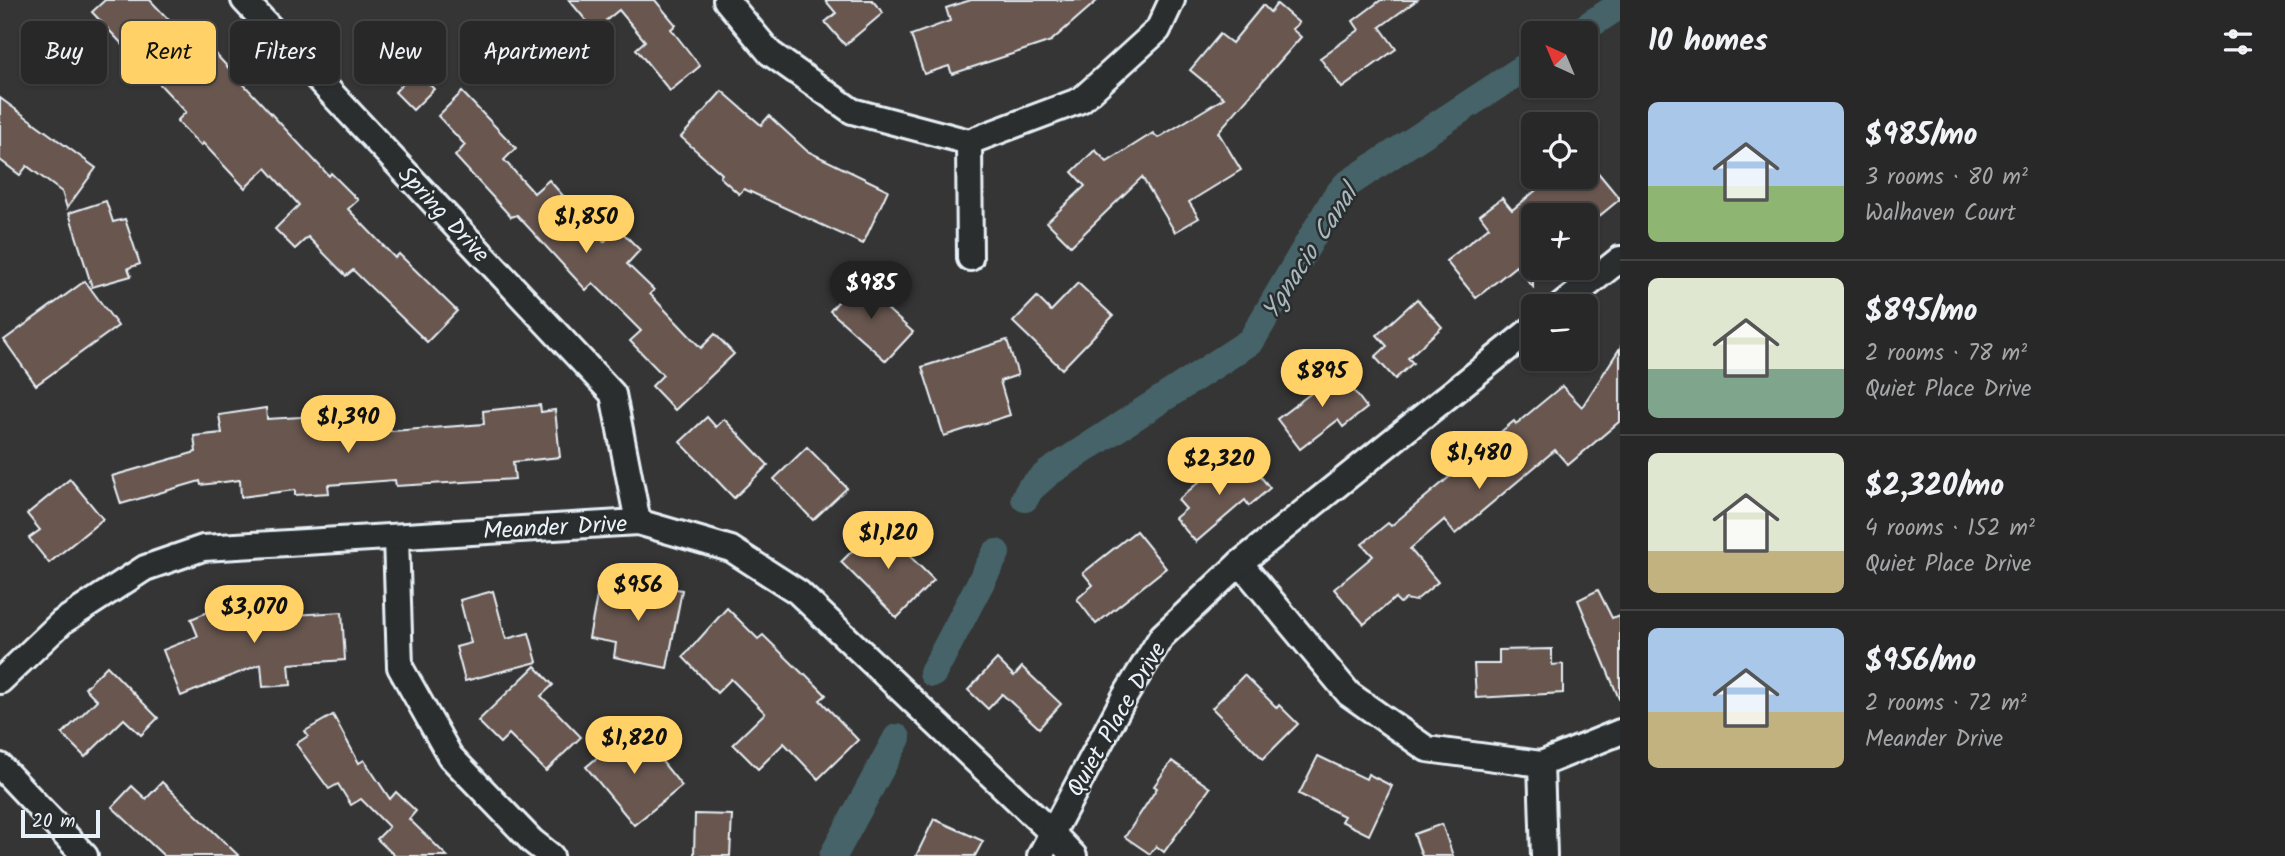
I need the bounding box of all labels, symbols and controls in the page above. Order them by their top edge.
text: 10 homes [1648,18,1768,66]
chip: Buy [21,21,107,84]
chip: Rent [121,21,216,84]
chip: Filters [230,21,340,84]
chip: New [354,21,446,84]
chip: Apartment [460,21,614,84]
north arrow [1521,21,1598,98]
map controls [1521,21,1598,371]
icon: filters [2219,23,2257,61]
button: locate [1521,112,1598,189]
text: $985/mo [1865,112,1978,160]
icon: home [1704,130,1788,214]
street label: Spring Drive [387,157,499,273]
text: 3 rooms · 80 m² [1865,160,2028,196]
water label: Ygnacio Canal [1251,173,1373,329]
pin: $1,850 [529,196,643,255]
text: Walhaven Court [1865,196,2016,232]
text: $1,850 [554,200,618,236]
button: + [1521,203,1598,280]
pin: $985 [830,262,912,321]
text: $985 [846,266,896,302]
text: $895/mo [1865,288,1978,336]
button: − [1521,294,1598,371]
icon: home [1704,306,1788,390]
text: 2 rooms · 78 m² [1865,336,2027,372]
pin: $895 [1281,350,1363,409]
text: $895 [1297,354,1347,390]
text: Quiet Place Drive [1865,372,2031,408]
pin: $1,390 [291,396,405,455]
text: $1,390 [317,400,379,436]
pin: $1,480 [1422,432,1536,491]
text: $1,480 [1447,436,1511,472]
pin: $2,320 [1162,438,1276,497]
text: $2,320 [1184,442,1254,478]
text: $2,320/mo [1865,463,2004,511]
icon: home [1704,481,1788,565]
street label: Meander Drive [482,505,628,552]
text: 4 rooms · 152 m² [1865,511,2035,547]
pin: $1,120 [831,512,945,571]
text: $1,120 [859,516,917,552]
text: Quiet Place Drive [1865,547,2031,583]
pin: $956 [597,564,679,623]
text: $956 [613,568,663,604]
pin: $3,070 [197,586,311,645]
text: $3,070 [221,590,287,626]
street label: Quiet Place Drive [1057,635,1178,805]
text: $956/mo [1865,638,1976,686]
icon: home [1704,656,1788,740]
text: 2 rooms · 72 m² [1865,686,2027,722]
pin: $1,820 [577,716,691,776]
text: $1,820 [601,721,667,757]
text: Meander Drive [1865,722,2003,758]
scale bar [21,807,100,839]
text: 20 m [32,807,75,837]

